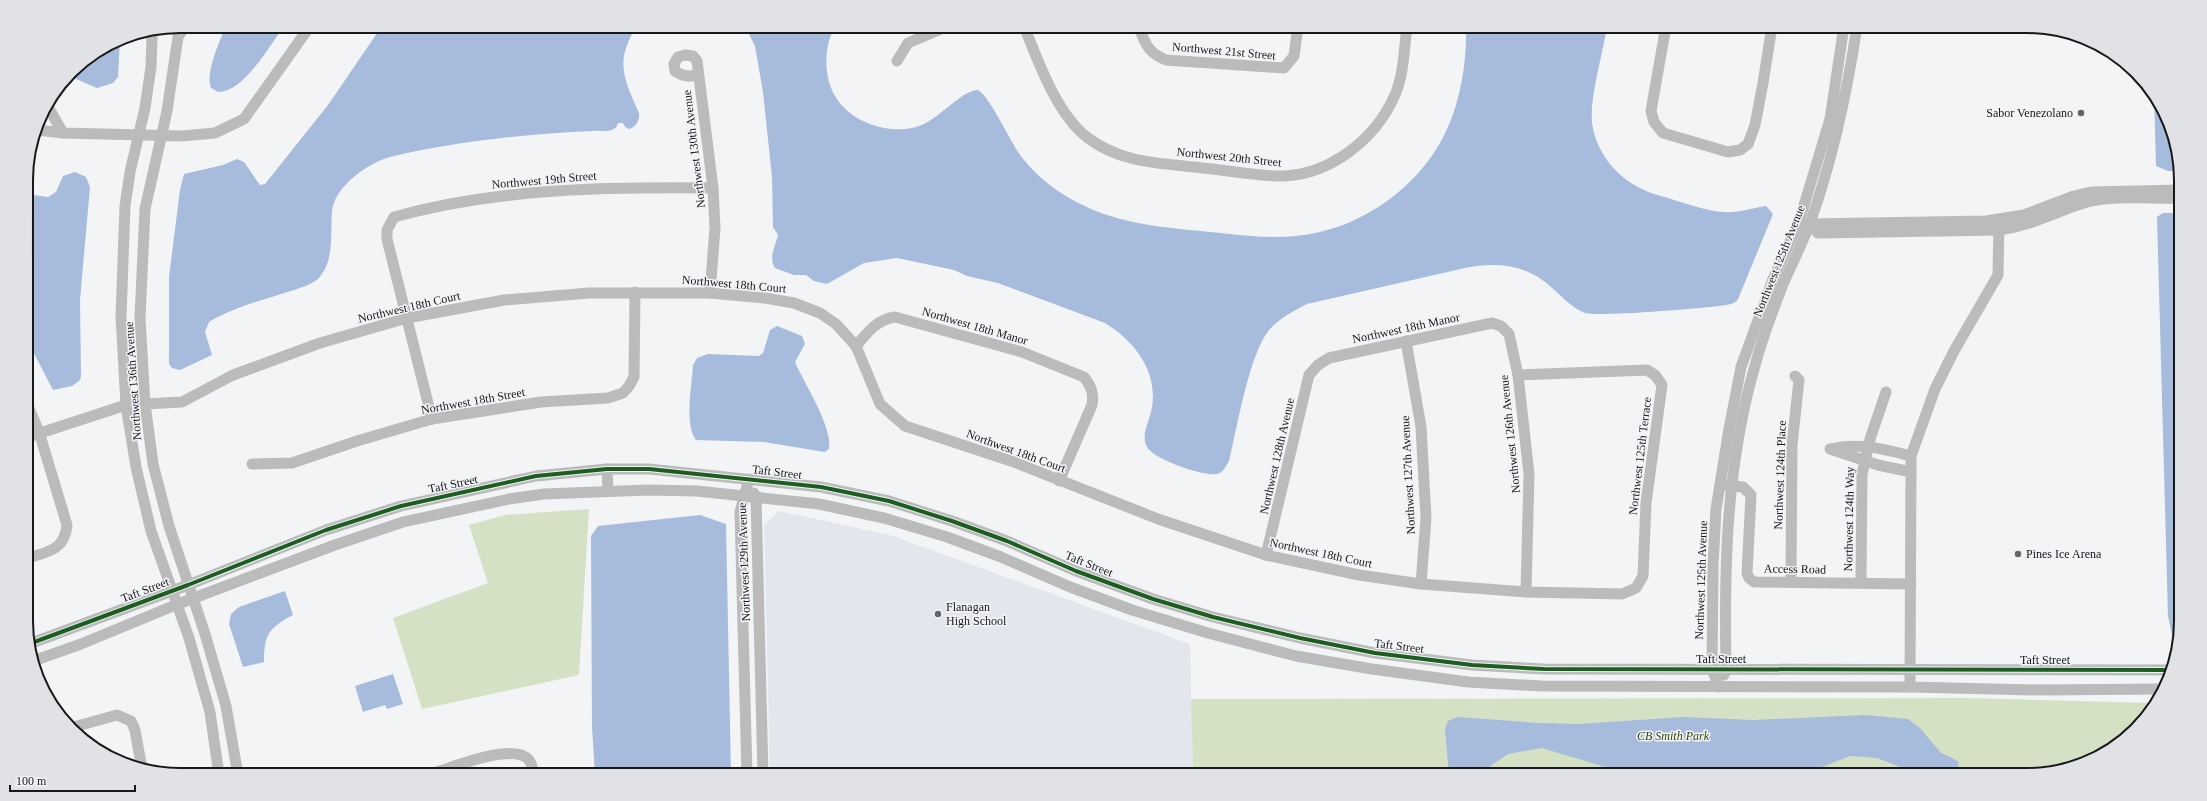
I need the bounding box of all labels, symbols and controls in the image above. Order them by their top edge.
street label: Northwest 21st Street [1172,39,1277,63]
street label: Northwest 130th Avenue [680,89,708,209]
place label: Sabor Venezolano [1986,106,2073,120]
marker: Sabor Venezolano [2076,108,2086,118]
street label: Northwest 20th Street [1176,145,1283,170]
street label: Northwest 19th Street [491,168,598,192]
street label: Northwest 125th Avenue [1750,203,1808,319]
street label: Northwest 18th Court [681,272,787,296]
street label: Northwest 18th Court [356,288,462,326]
street label: Northwest 18th Manor [921,304,1029,348]
street label: Northwest 18th Manor [1351,310,1461,346]
street label: Northwest 136th Avenue [122,321,144,441]
street label: Northwest 126th Avenue [1497,374,1523,494]
street label: Northwest 18th Street [420,385,527,417]
street label: Northwest 128th Avenue [1257,396,1297,516]
street label: Northwest 125th Terrace [1626,396,1654,516]
street label: Northwest 127th Avenue [1398,415,1418,535]
street label: Northwest 124th Place [1771,420,1789,530]
street label: Northwest 18th Court [964,427,1068,476]
street label: Taft Street [751,462,803,482]
street label: Northwest 124th Way [1841,466,1857,572]
street label: Taft Street [427,472,480,496]
street label: Northwest 129th Avenue [735,502,753,622]
street label: Northwest 125th Avenue [1692,520,1710,640]
street label: Northwest 18th Court [1268,535,1374,571]
place label: Pines Ice Arena [2026,547,2102,561]
street label: Taft Street [1063,548,1115,580]
marker: Pines Ice Arena [2013,549,2023,559]
street label: Access Road [1764,561,1826,577]
street label: Taft Street [119,574,172,606]
place label: Flanagan High School [946,600,1007,628]
marker: Flanagan High School [933,609,943,619]
street label: Taft Street [1373,636,1425,656]
street label: Taft Street [1696,652,1747,666]
street label: Taft Street [2020,653,2071,667]
park label: CB Smith Park [1637,729,1710,743]
scale bar [10,767,135,793]
text: 100 m [16,774,47,788]

